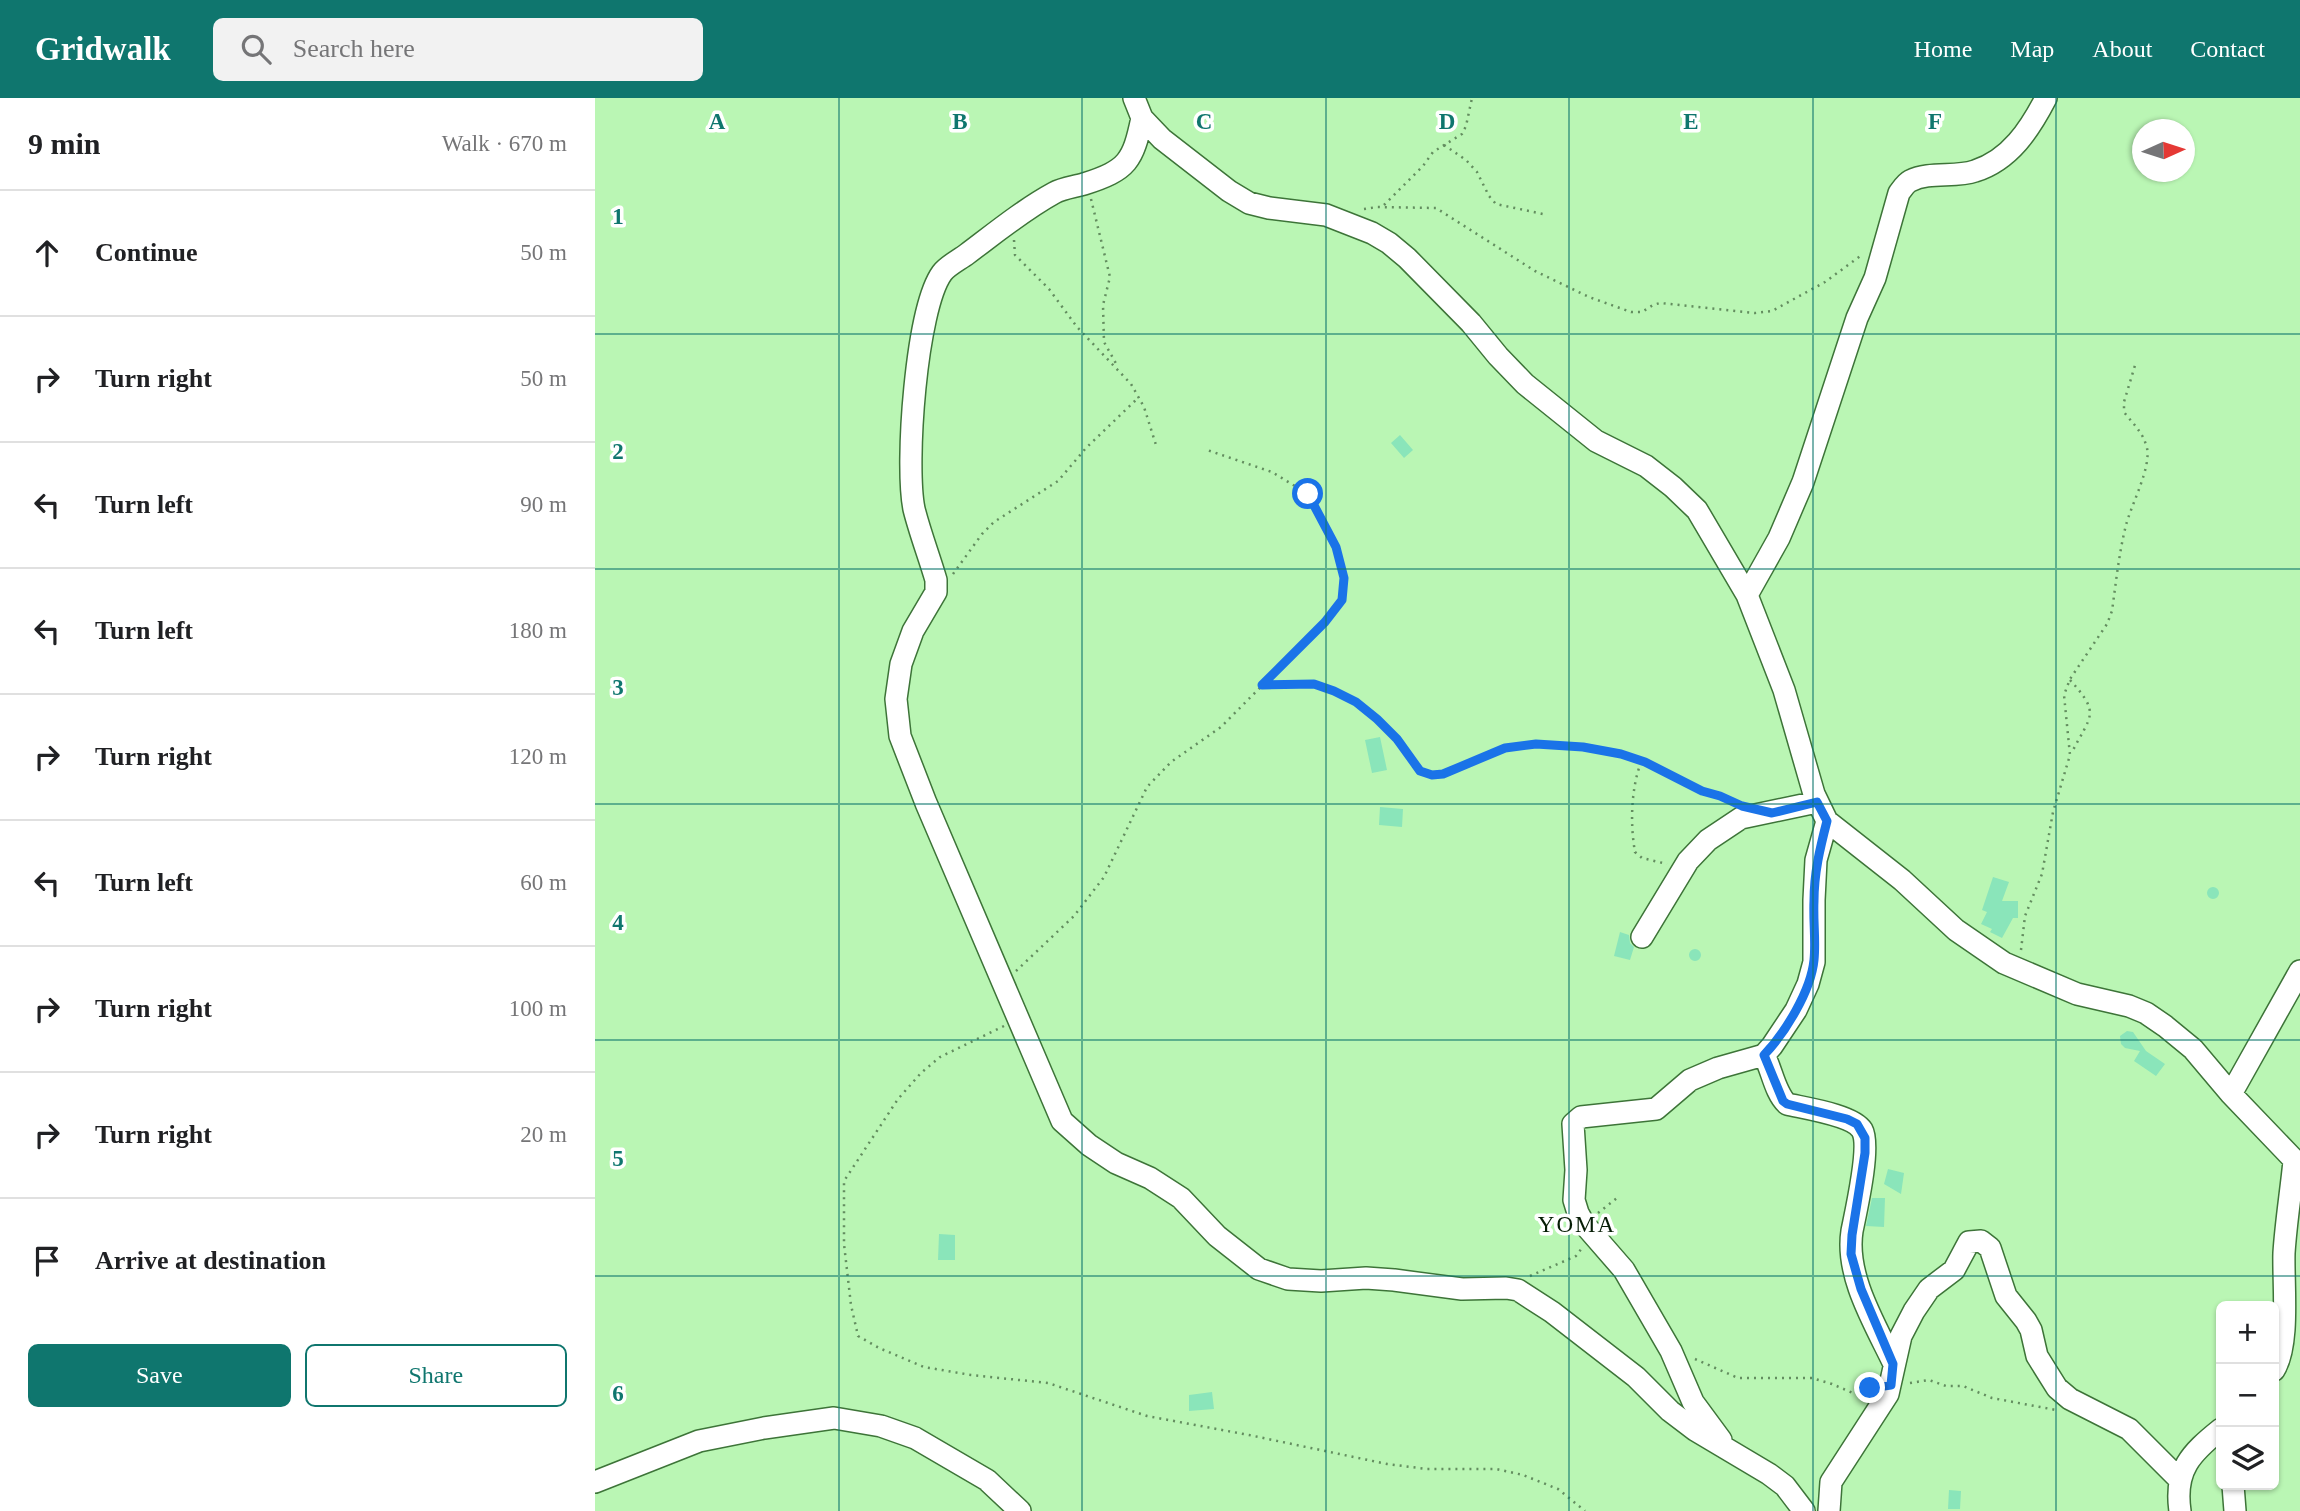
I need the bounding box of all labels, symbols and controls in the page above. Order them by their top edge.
search box [213,18,703,81]
icon: search [237,30,275,68]
text: Gridwalk [35,31,171,67]
text: Search here [293,34,415,63]
text: Home [1914,36,1972,62]
text: Map [2010,36,2054,62]
text: About [2092,36,2152,62]
text: Contact [2190,36,2265,62]
text: A [709,109,726,134]
text: B [952,109,968,134]
text: C [1196,109,1212,134]
text: D [1439,109,1455,134]
text: E [1683,109,1699,134]
text: F [1928,109,1942,134]
north arrow [2132,119,2195,182]
text: 9 min [28,127,101,160]
text: Walk · 670 m [442,131,567,156]
text: 1 [612,204,624,229]
icon: ahead [28,234,66,272]
text: Continue [95,238,198,267]
text: 50 m [520,240,567,265]
icon: right [28,360,66,398]
text: Turn right [95,364,212,393]
text: 50 m [520,366,567,391]
text: 2 [612,439,624,464]
route start [1292,478,1323,509]
icon: left [28,486,66,524]
text: Turn left [95,490,193,519]
text: 90 m [520,492,567,517]
icon: left [28,612,66,650]
text: Turn left [95,616,193,645]
text: 180 m [509,618,567,643]
text: 3 [612,675,624,700]
icon: right [28,738,66,776]
text: Turn right [95,742,212,771]
text: 120 m [509,744,567,769]
icon: left [28,864,66,902]
text: Turn left [95,868,193,897]
text: 60 m [520,870,567,895]
text: 4 [612,910,624,935]
icon: right [28,990,66,1028]
text: Turn right [95,994,212,1023]
text: 100 m [509,996,567,1021]
icon: right [28,1116,66,1154]
text: Turn right [95,1120,212,1149]
text: 20 m [520,1122,567,1147]
text: 5 [612,1146,624,1171]
district label: YOMA [1538,1212,1616,1237]
icon: arrive [28,1242,66,1280]
text: Arrive at destination [95,1246,326,1275]
map controls [2216,1301,2279,1490]
button: + [2216,1301,2279,1364]
button: Save [28,1344,291,1407]
button: Share [305,1344,567,1407]
button: − [2216,1364,2279,1427]
route end [1854,1372,1885,1403]
text: 6 [612,1381,624,1406]
button: layers [2216,1427,2279,1490]

